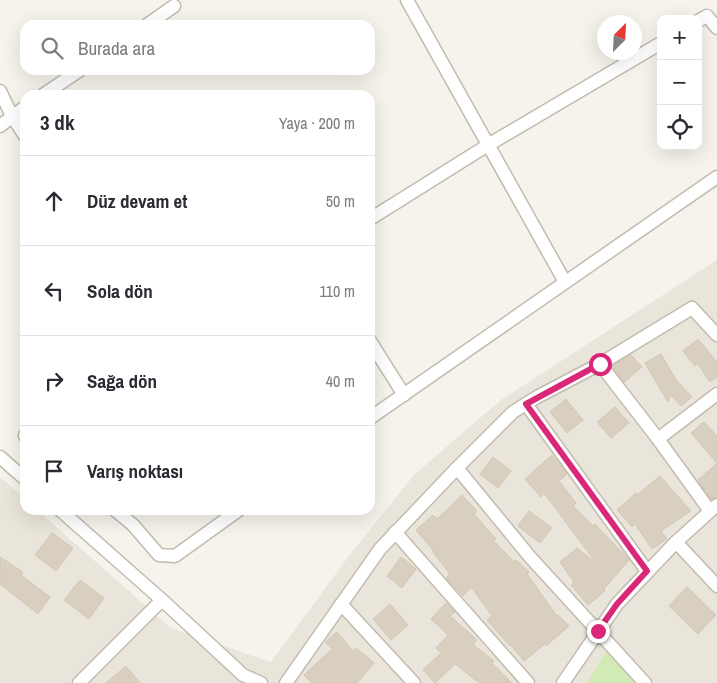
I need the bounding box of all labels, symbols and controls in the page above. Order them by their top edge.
north arrow [597,15,642,60]
map controls [657,15,702,150]
button: + [657,15,702,60]
search box [20,20,375,75]
icon: search [38,34,66,62]
text: Burada ara [78,35,155,61]
button: − [657,60,702,105]
button: locate [657,105,702,150]
text: 3 dk [40,108,74,137]
text: Yaya · 200 m [279,112,355,134]
icon: ahead [40,187,68,215]
text: Düz devam et [87,188,187,214]
text: 50 m [326,190,355,212]
icon: left [40,277,68,305]
text: Sola dön [87,278,153,304]
text: 110 m [319,280,355,302]
route start [589,353,612,376]
icon: right [40,367,68,395]
text: Sağa dön [87,368,157,394]
text: 40 m [326,370,355,392]
icon: arrive [40,457,68,485]
text: Varış noktası [87,458,183,484]
route end [587,620,610,643]

